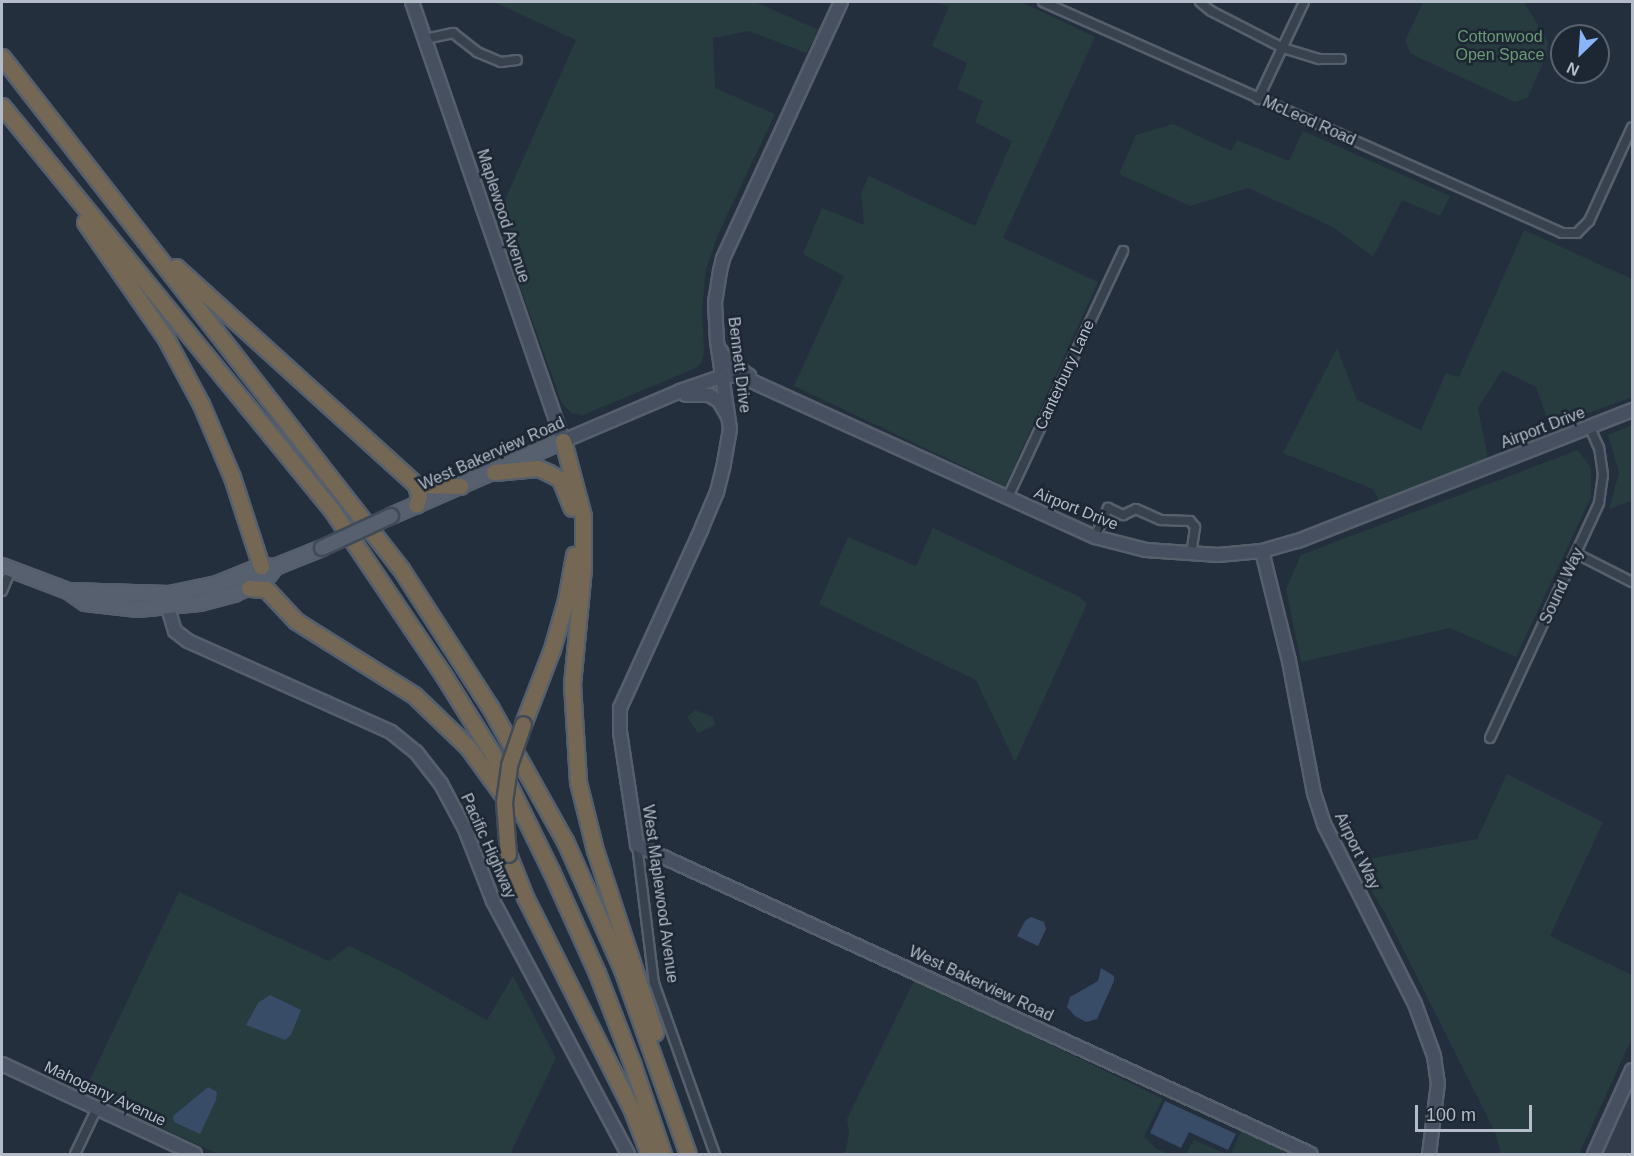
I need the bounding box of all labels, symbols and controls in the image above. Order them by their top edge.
north arrow [1550,24,1610,84]
park label: Cottonwood Open Space [1456,27,1544,65]
text: N [1564,59,1582,79]
street label: McLeod Road [1260,92,1358,150]
street label: Maplewood Avenue [472,146,534,286]
street label: Bennett Drive [724,316,754,414]
street label: Canterbury Lane [1031,317,1099,433]
street label: Airport Drive [1498,403,1588,453]
street label: West Bakerview Road [416,413,568,495]
street label: Airport Drive [1031,483,1121,535]
street label: Sound Way [1536,545,1588,627]
street label: Pacific Highway [456,791,520,901]
street label: West Maplewood Avenue [638,803,682,985]
street label: Airport Way [1330,810,1384,892]
street label: West Bakerview Road [906,942,1056,1026]
street label: Mahogany Avenue [41,1057,169,1131]
scale bar [1418,1093,1535,1131]
text: 100 m [1426,1105,1476,1125]

